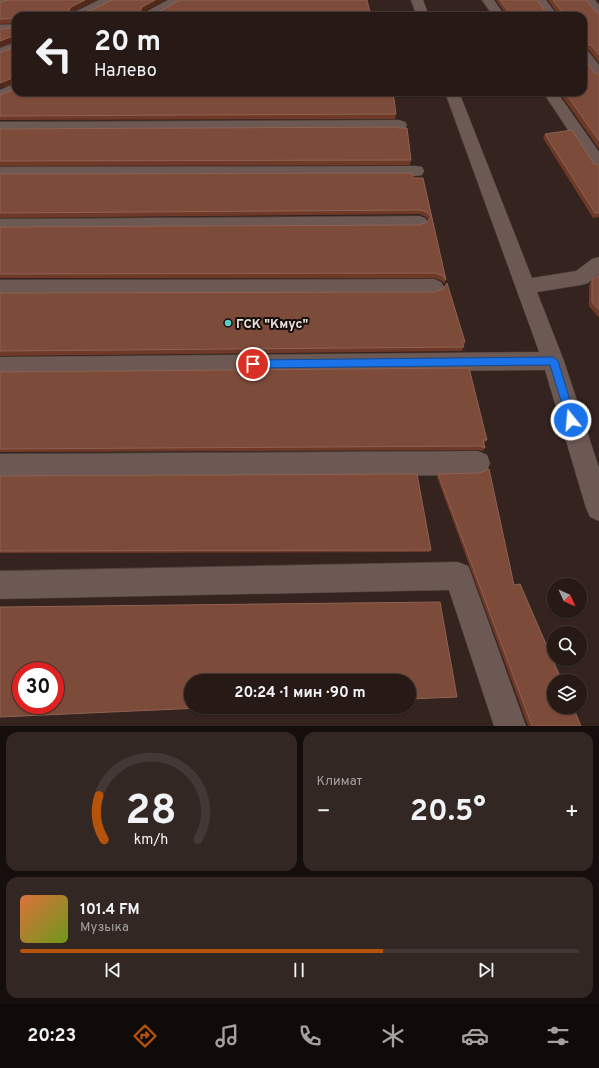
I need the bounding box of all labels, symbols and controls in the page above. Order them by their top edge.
text: 20 m [94,25,161,61]
icon: left [28,28,80,80]
text: Налево [94,60,157,83]
place label: ГСК "Кмус" [236,317,308,333]
marker: ГСК "Кмус" [223,318,233,328]
pin [236,347,270,381]
icon: arrive [242,353,264,375]
position arrow [550,399,592,441]
north arrow [547,578,587,618]
map controls [547,578,587,714]
button: search [547,626,587,666]
speed limit sign: 30 [12,662,64,714]
button: layers [547,674,587,714]
text: 20:24 · 1 мин · 90 m [234,684,366,703]
text: Климат [317,774,362,790]
text: 28 [125,785,177,838]
text: 20.5° [410,794,486,831]
text: − [317,799,331,826]
text: + [565,799,579,826]
text: km/h [134,830,169,848]
text: 101.4 FM [80,901,140,920]
text: Музыка [80,920,129,936]
icon: previous [102,959,124,981]
icon: pause [288,959,310,981]
icon: next [475,959,497,981]
icon: directions [131,1022,159,1050]
icon: music [213,1022,241,1050]
icon: phone [296,1022,324,1050]
icon: climate [379,1022,407,1050]
icon: car [461,1022,489,1050]
icon: filters [544,1022,572,1050]
text: 20:23 [27,1025,76,1048]

